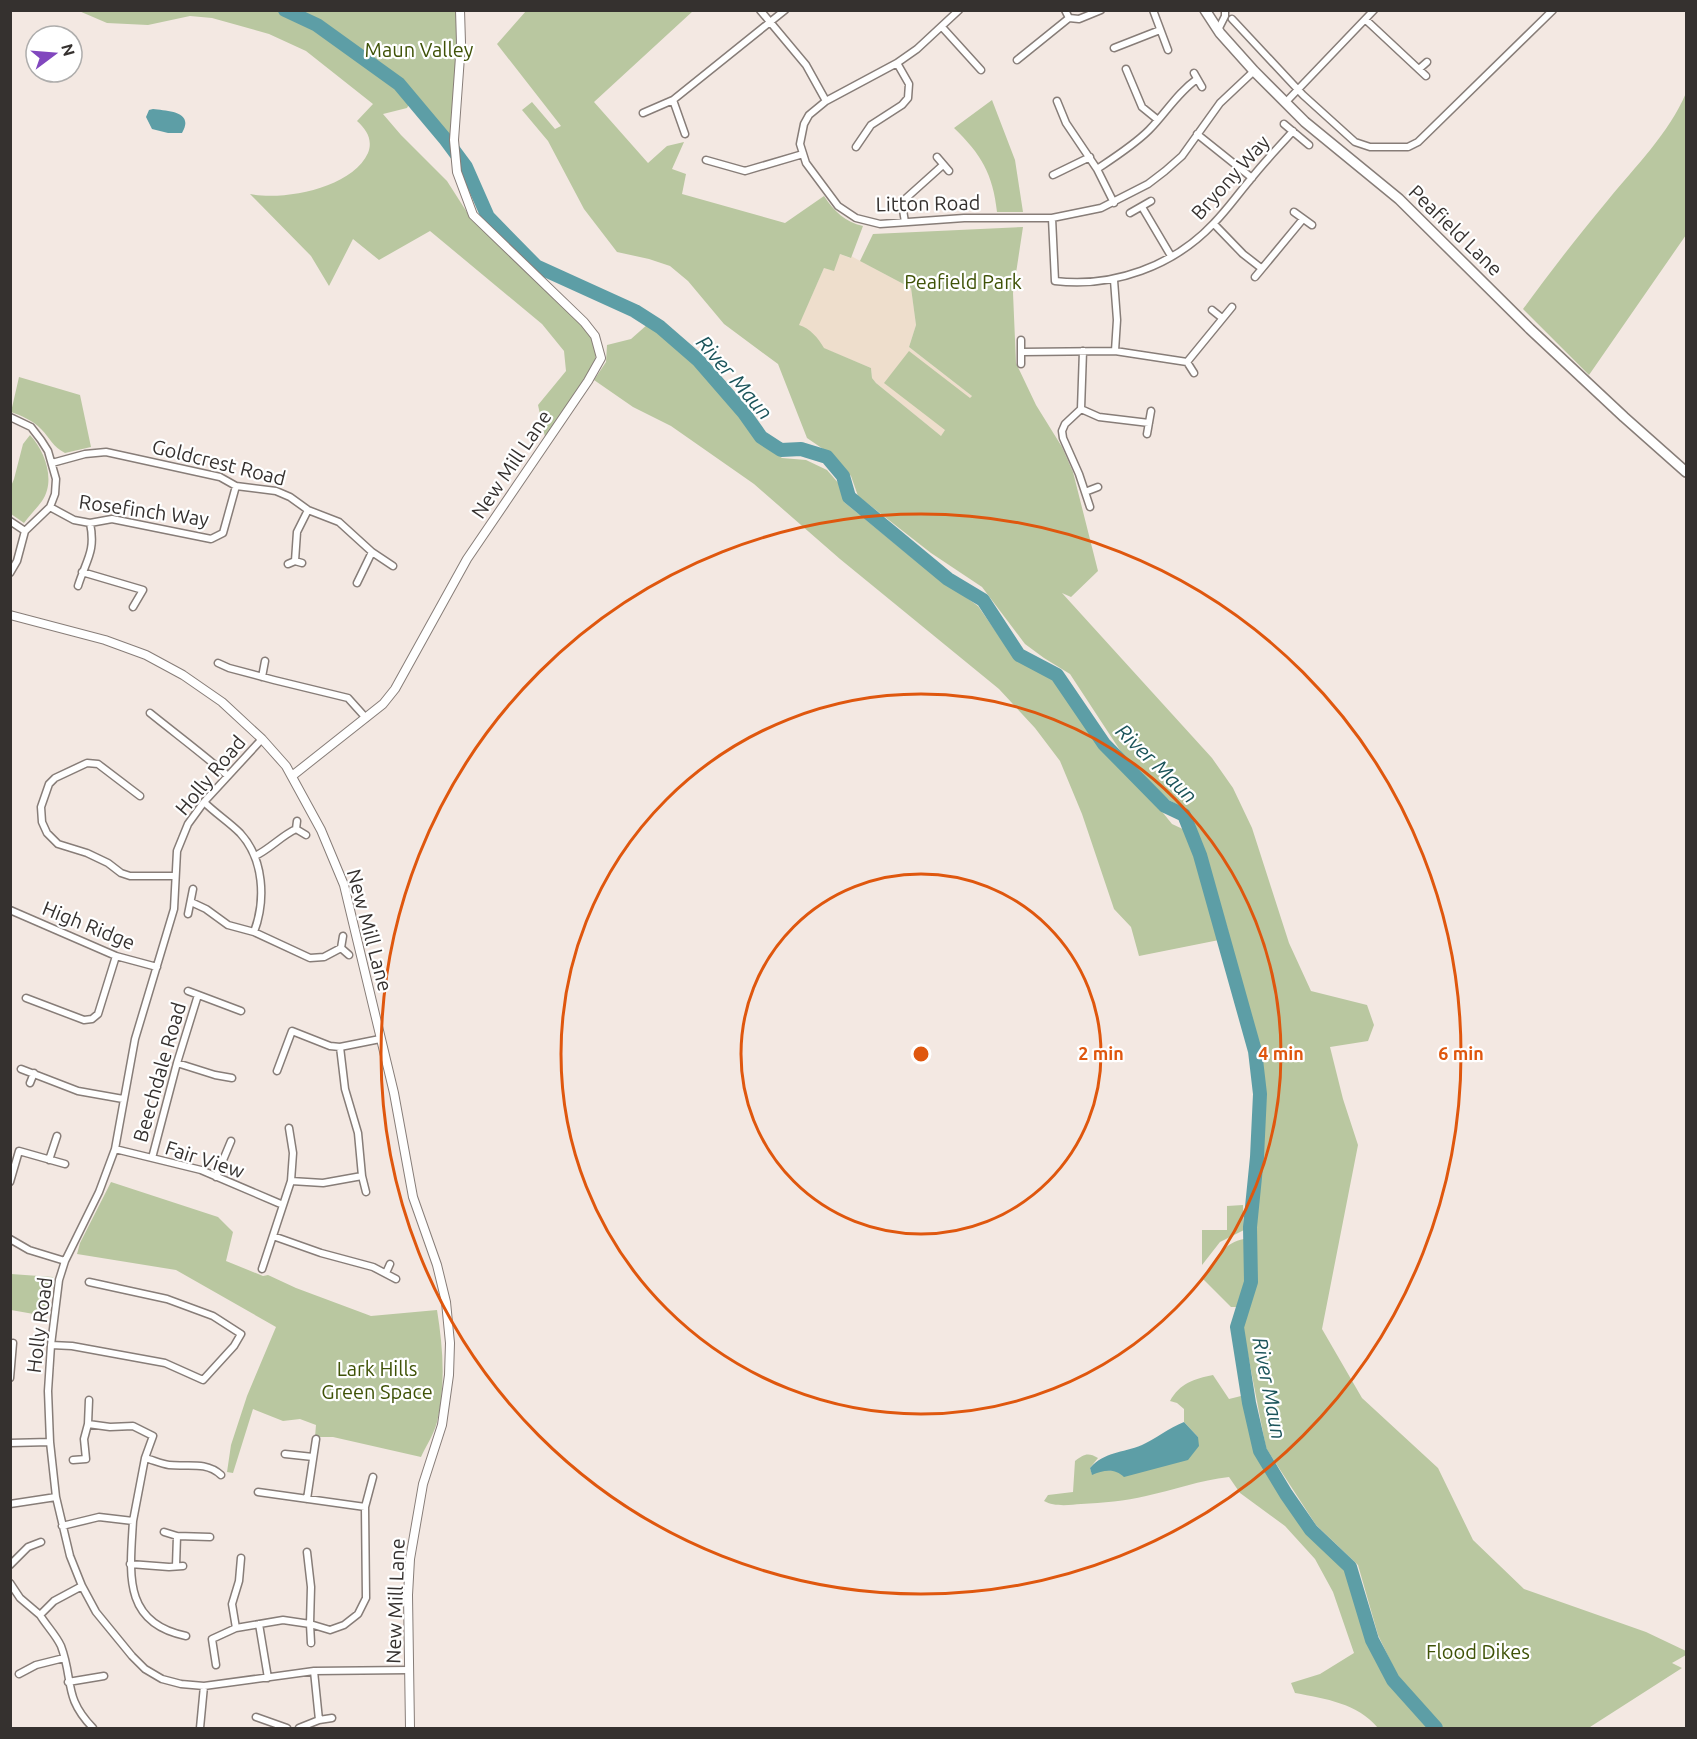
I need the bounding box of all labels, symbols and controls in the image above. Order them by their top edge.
north arrow [24,24,84,84]
park label: Maun Valley [365,38,474,61]
text: N [58,42,79,58]
street label: Bryony Way [1186,130,1274,224]
street label: Peafield Lane [1405,180,1507,280]
street label: Litton Road [876,191,980,215]
park label: Peafield Park [904,270,1022,293]
water label: River Maun [692,330,778,424]
street label: New Mill Lane [466,405,556,523]
street label: Goldcrest Road [150,434,288,490]
street label: Rosefinch Way [78,489,211,531]
water label: River Maun [1111,718,1203,808]
street label: Holly Road [170,731,250,819]
street label: New Mill Lane [343,866,397,994]
street label: High Ridge [39,896,139,954]
street label: Beechdale Road [128,999,190,1145]
text: 2 min [1078,1043,1124,1063]
text: 4 min [1258,1043,1304,1063]
text: 6 min [1438,1043,1484,1063]
centre of rings [911,1044,931,1064]
street label: Fair View [163,1135,248,1183]
street label: Holly Road [22,1276,56,1374]
water label: River Maun [1248,1335,1292,1441]
park label: Lark Hills Green Space [321,1357,433,1403]
street label: New Mill Lane [381,1538,409,1664]
park label: Flood Dikes [1426,1640,1530,1663]

